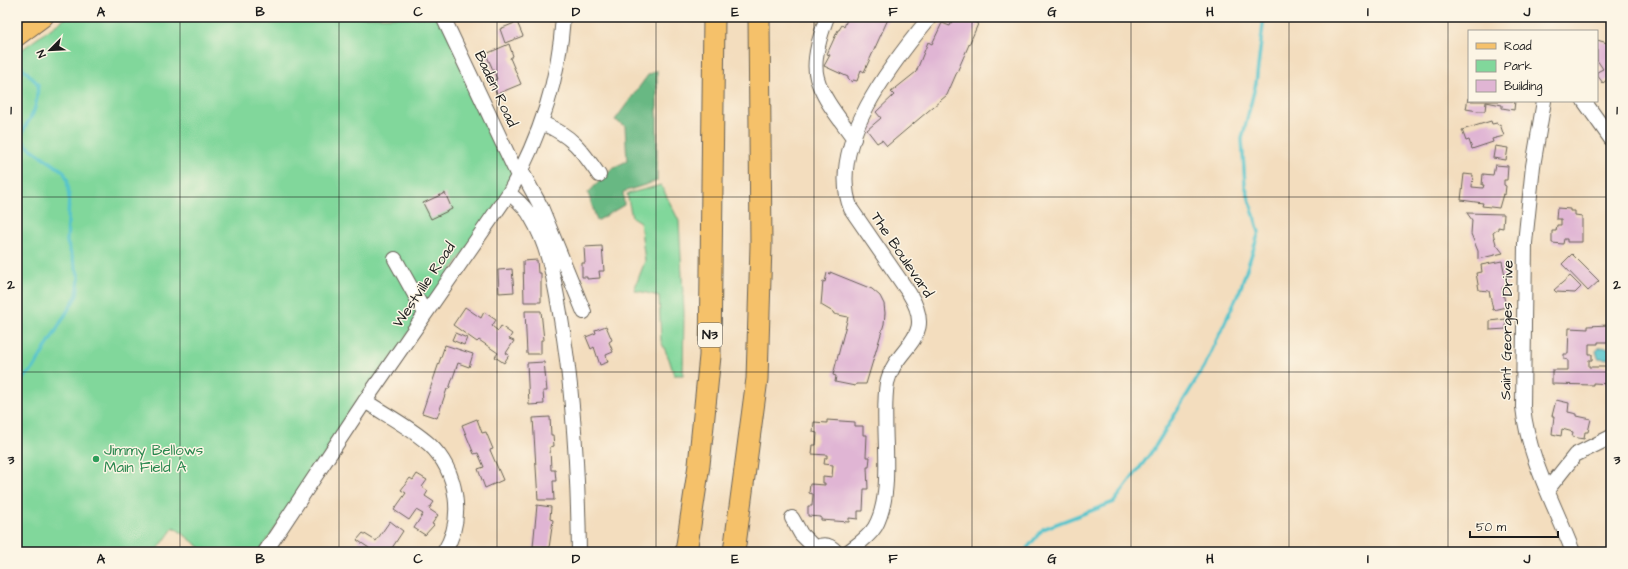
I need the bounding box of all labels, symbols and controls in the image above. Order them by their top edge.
text: A [97,3,106,21]
text: B [255,3,265,21]
text: C [413,3,423,21]
text: D [572,3,581,21]
text: E [731,3,739,21]
text: F [888,3,898,21]
text: G [1047,3,1057,21]
text: H [1206,3,1214,21]
text: I [1367,3,1369,21]
text: J [1523,3,1531,21]
north arrow [30,30,70,70]
legend [1468,30,1598,102]
text: Road [1504,38,1532,55]
street label: Baden Road [469,47,523,131]
text: N [33,48,50,60]
text: Park [1504,58,1532,75]
text: Building [1504,78,1542,96]
text: 1 [10,101,12,119]
text: 1 [1616,101,1618,119]
street label: The Boulevard [865,208,939,302]
street label: Westville Road [388,238,461,332]
street label: Saint Georges Drive [1495,260,1520,400]
text: 2 [6,276,15,294]
text: 2 [1612,276,1621,294]
road number: N3 [698,323,722,347]
place label: Jimmy Bellows Main Field A [104,440,204,478]
text: 3 [7,451,15,469]
text: 3 [1613,451,1621,469]
marker: Jimmy Bellows Main Field A [91,454,101,464]
scale bar [1470,513,1558,539]
text: 50 m [1476,519,1507,536]
text: A [97,550,106,568]
text: B [255,550,265,568]
text: C [413,550,423,568]
text: D [572,550,581,568]
text: E [731,550,739,568]
text: F [888,550,898,568]
text: G [1047,550,1057,568]
text: H [1206,550,1214,568]
text: I [1367,550,1369,568]
text: J [1523,550,1531,568]

